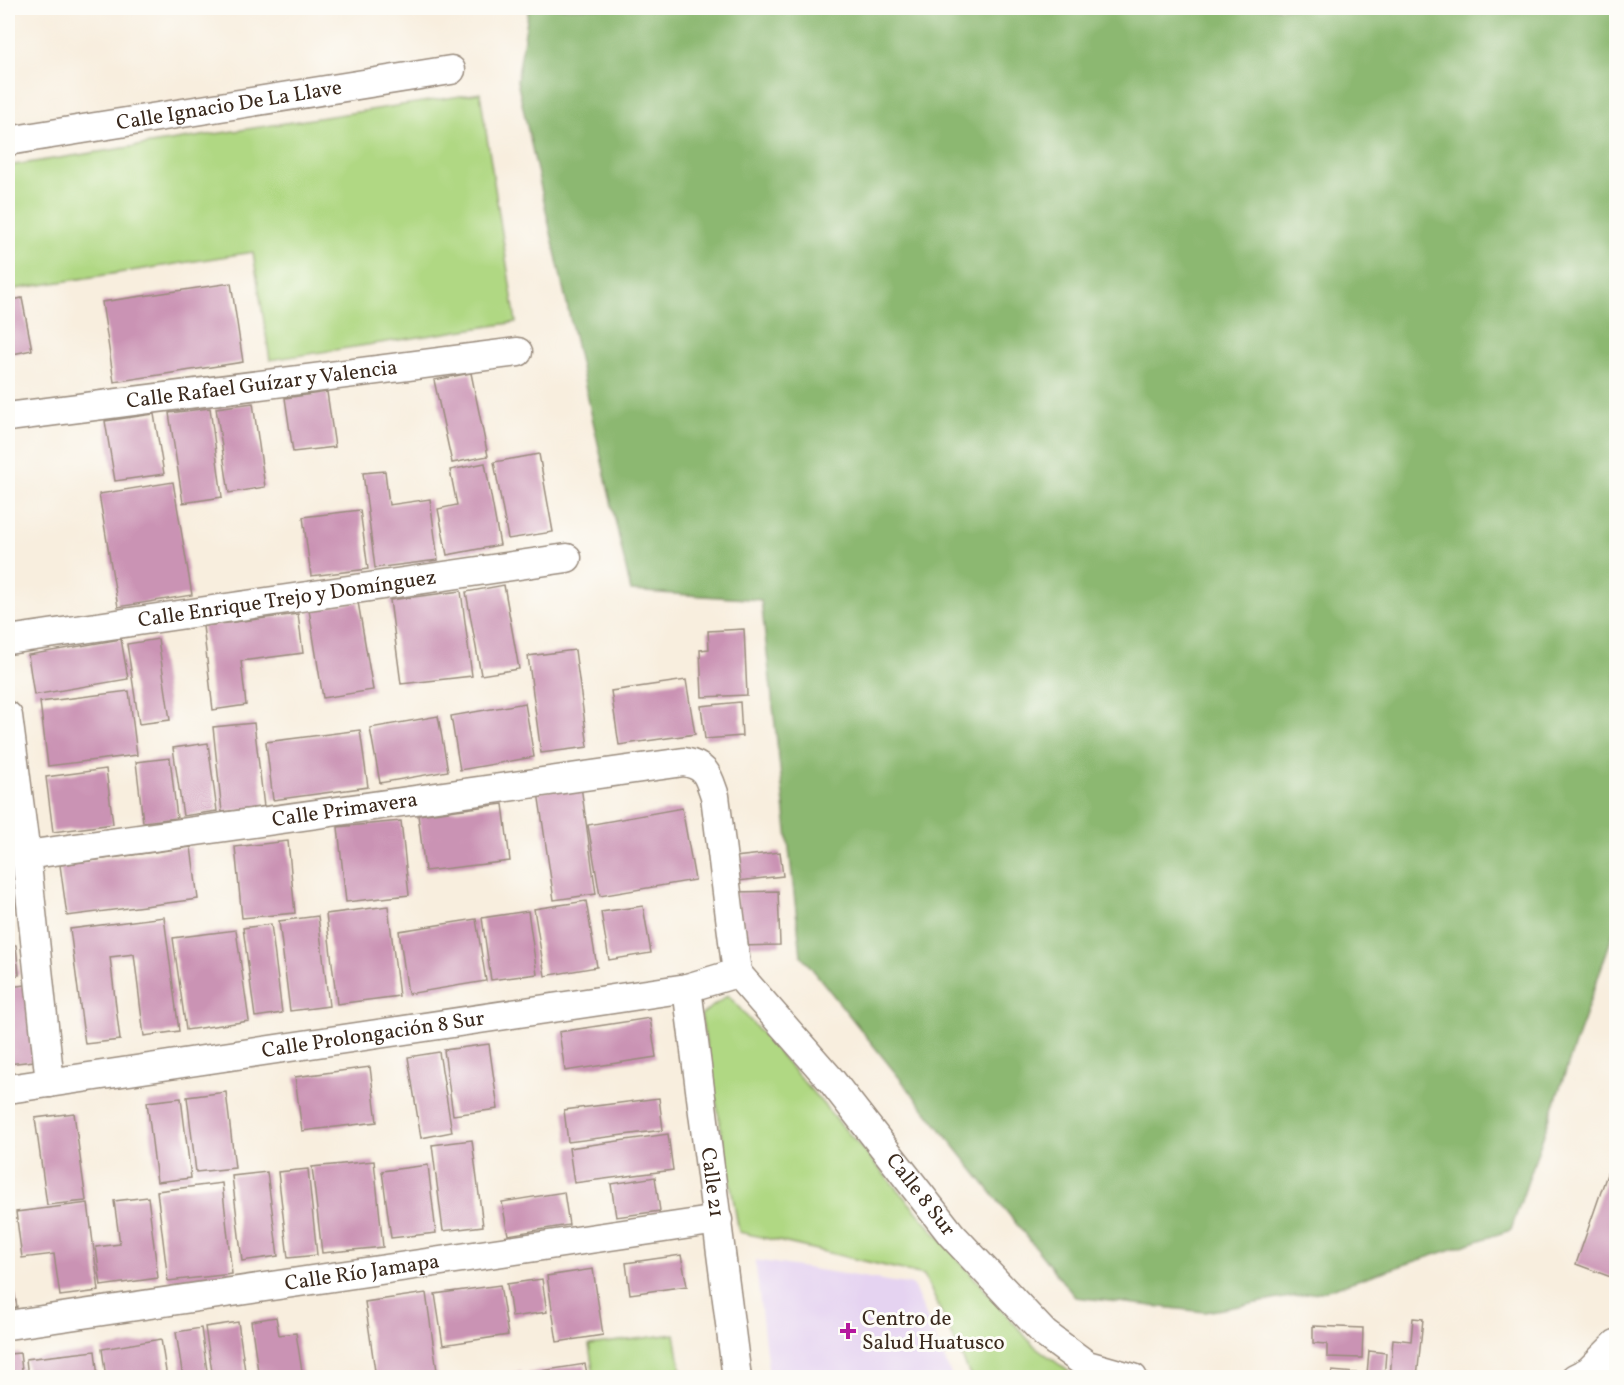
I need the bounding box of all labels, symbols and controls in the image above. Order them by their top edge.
street label: Calle Ignacio De La Llave [114,73,344,138]
street label: Calle Rafael Guízar y Valencia [125,353,399,416]
street label: Calle Enrique Trejo y Domínguez [136,563,438,635]
street label: Calle Primavera [270,785,420,835]
street label: Calle Prolongación 8 Sur [260,1004,487,1066]
street label: Calle 21 [693,1146,731,1219]
street label: Calle 8 Sur [879,1147,962,1243]
street label: Calle Río Jamapa [283,1247,441,1298]
place label: Centro de Salud Huatusco [862,1305,1005,1358]
marker: Centro de Salud Huatusco [839,1322,857,1340]

